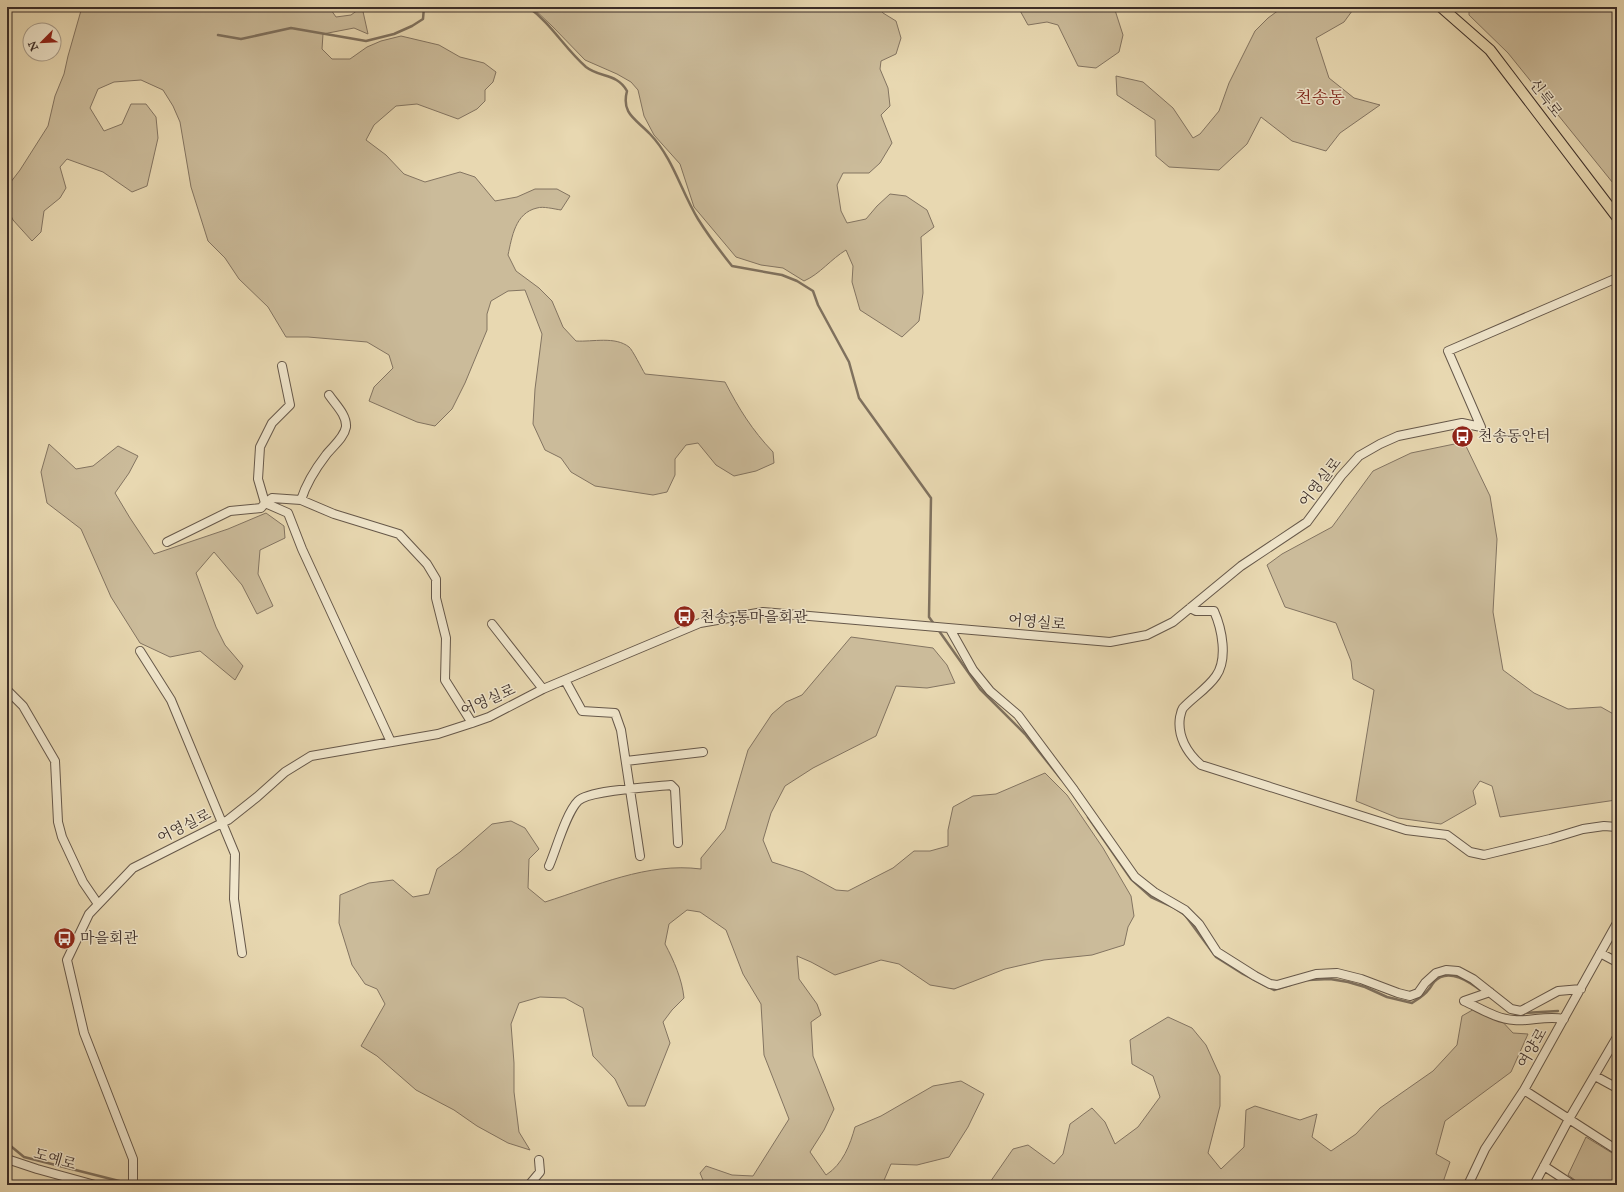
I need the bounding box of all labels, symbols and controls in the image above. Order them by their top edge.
north arrow [22,22,62,62]
text: N [25,38,41,53]
street label: 신륵로 [1526,75,1567,121]
district label: 천송동 [1295,87,1345,108]
bus stop icon: 천송동안터 [1449,423,1475,449]
place label: 천송동안터 [1478,427,1550,445]
street label: 어영실로 [1295,453,1345,510]
bus stop icon: 천송3통마을회관 [672,604,698,630]
place label: 천송3통마을회관 [700,608,808,626]
street label: 어영실로 [1007,611,1067,634]
street label: 어영실로 [458,680,519,720]
street label: 어영실로 [154,805,214,847]
bus stop icon: 마을회관 [52,925,78,951]
place label: 마을회관 [80,929,138,947]
street label: 여양로 [1513,1024,1551,1071]
street label: 도예로 [32,1144,79,1174]

